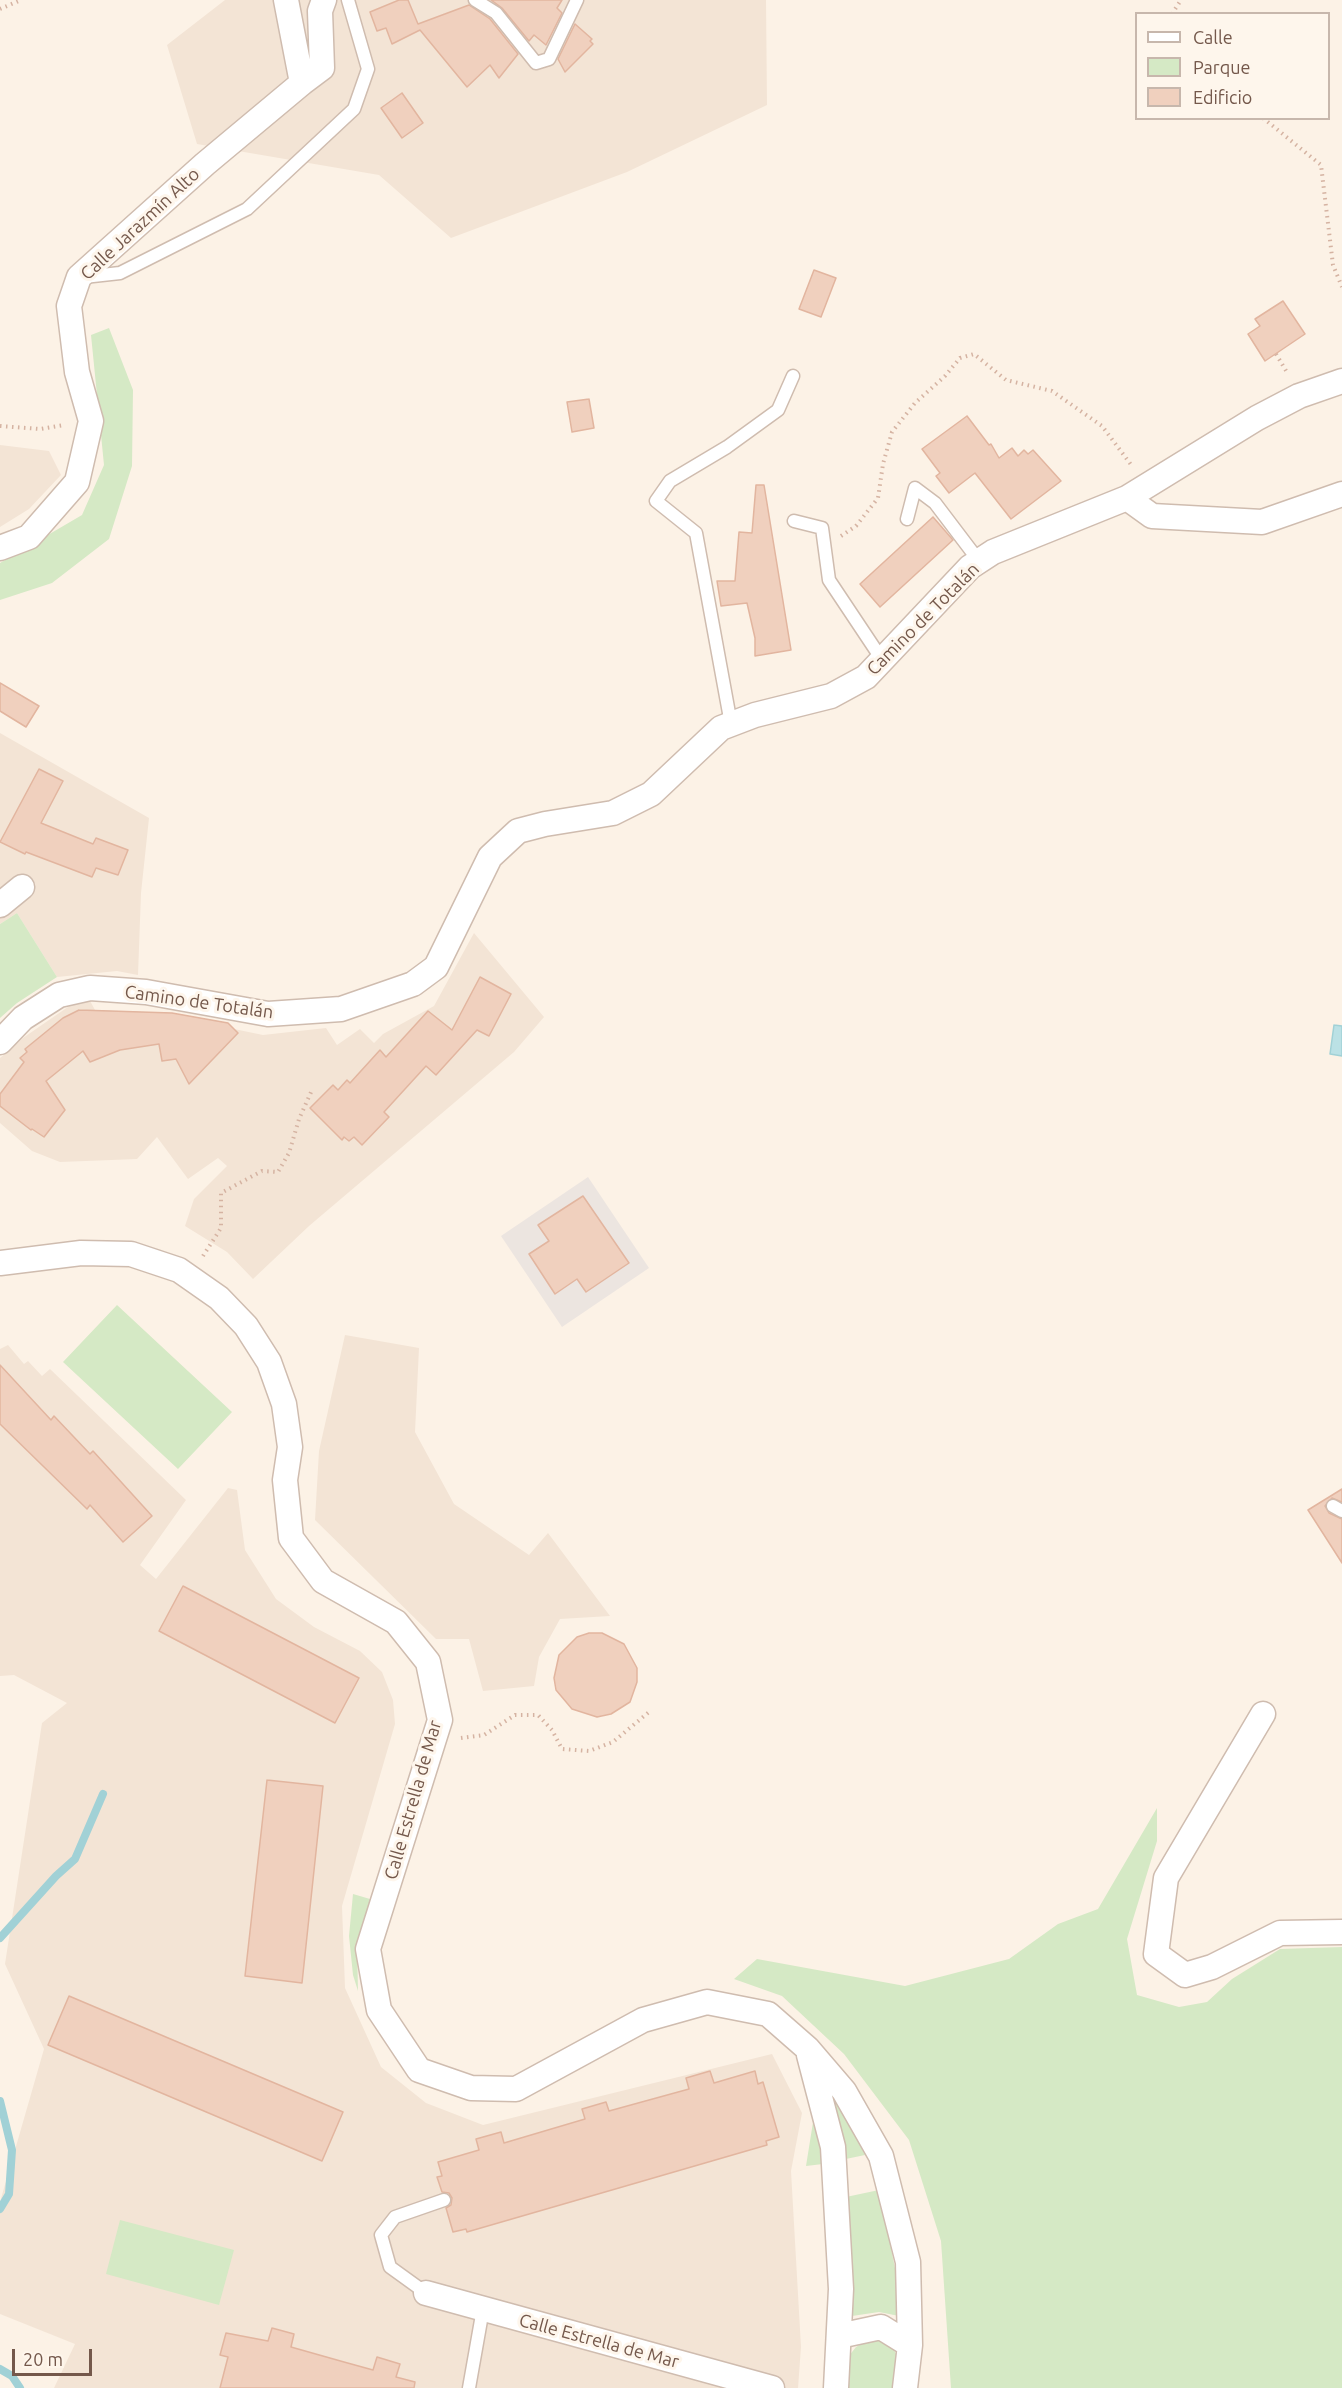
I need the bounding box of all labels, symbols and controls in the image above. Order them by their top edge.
legend [1135,12,1330,120]
text: Calle [1193,27,1233,47]
text: Parque [1193,57,1250,77]
text: Edificio [1193,87,1252,107]
street label: Calle Jarazmín Alto [76,163,204,285]
street label: Camino de Totalán [862,558,984,680]
street label: Camino de Totalán [123,981,275,1023]
street label: Calle Estrella de Mar [380,1718,446,1882]
street label: Calle Estrella de Mar [517,2309,681,2373]
scale bar [15,2337,94,2375]
text: 20 m [23,2349,63,2369]

